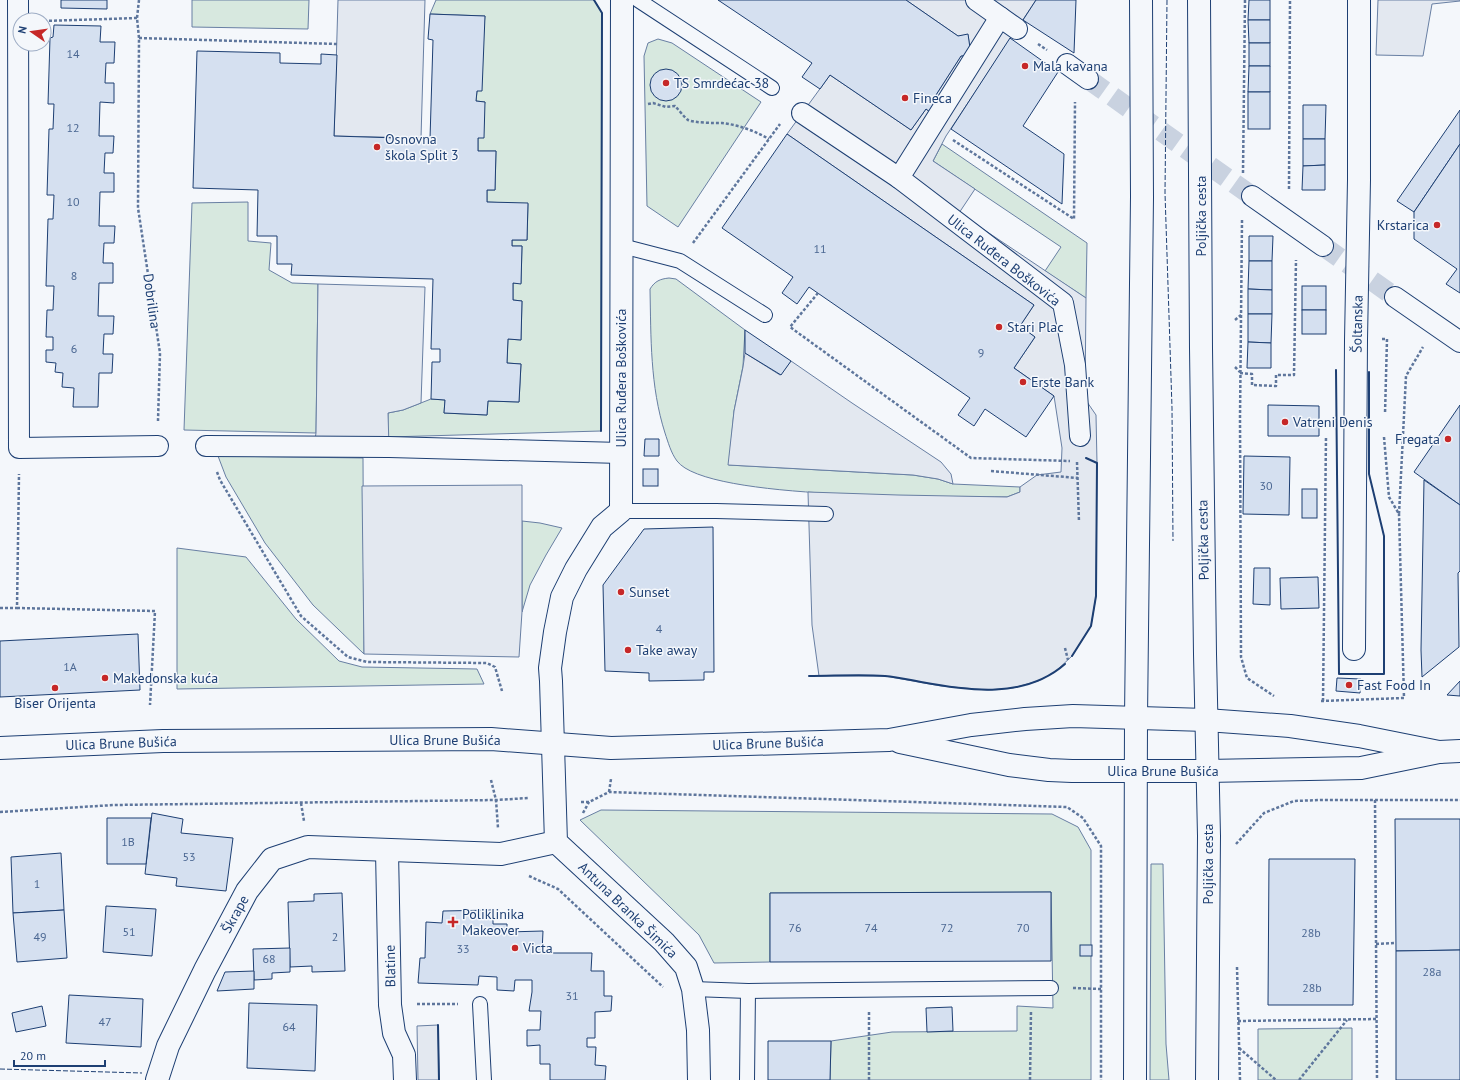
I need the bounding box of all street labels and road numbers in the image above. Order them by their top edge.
street label: Poljička cesta [1192,176,1210,256]
street label: Ulica Ruđera Boškovića [944,210,1064,310]
street label: Dobrilina [139,272,165,330]
street label: Šoltanska [1347,295,1367,353]
street label: Ulica Ruđera Boškovića [612,308,630,448]
street label: Poljička cesta [1193,499,1213,581]
street label: Ulica Brune Bušića [389,731,501,749]
street label: Ulica Brune Bušića [65,732,177,754]
street label: Ulica Brune Bušića [712,732,824,754]
street label: Ulica Brune Bušića [1107,762,1219,780]
street label: Poljička cesta [1199,824,1217,904]
street label: Antuna Branka Šimića [575,858,681,962]
street label: Škrape [217,892,253,936]
street label: Blatine [381,945,399,987]

